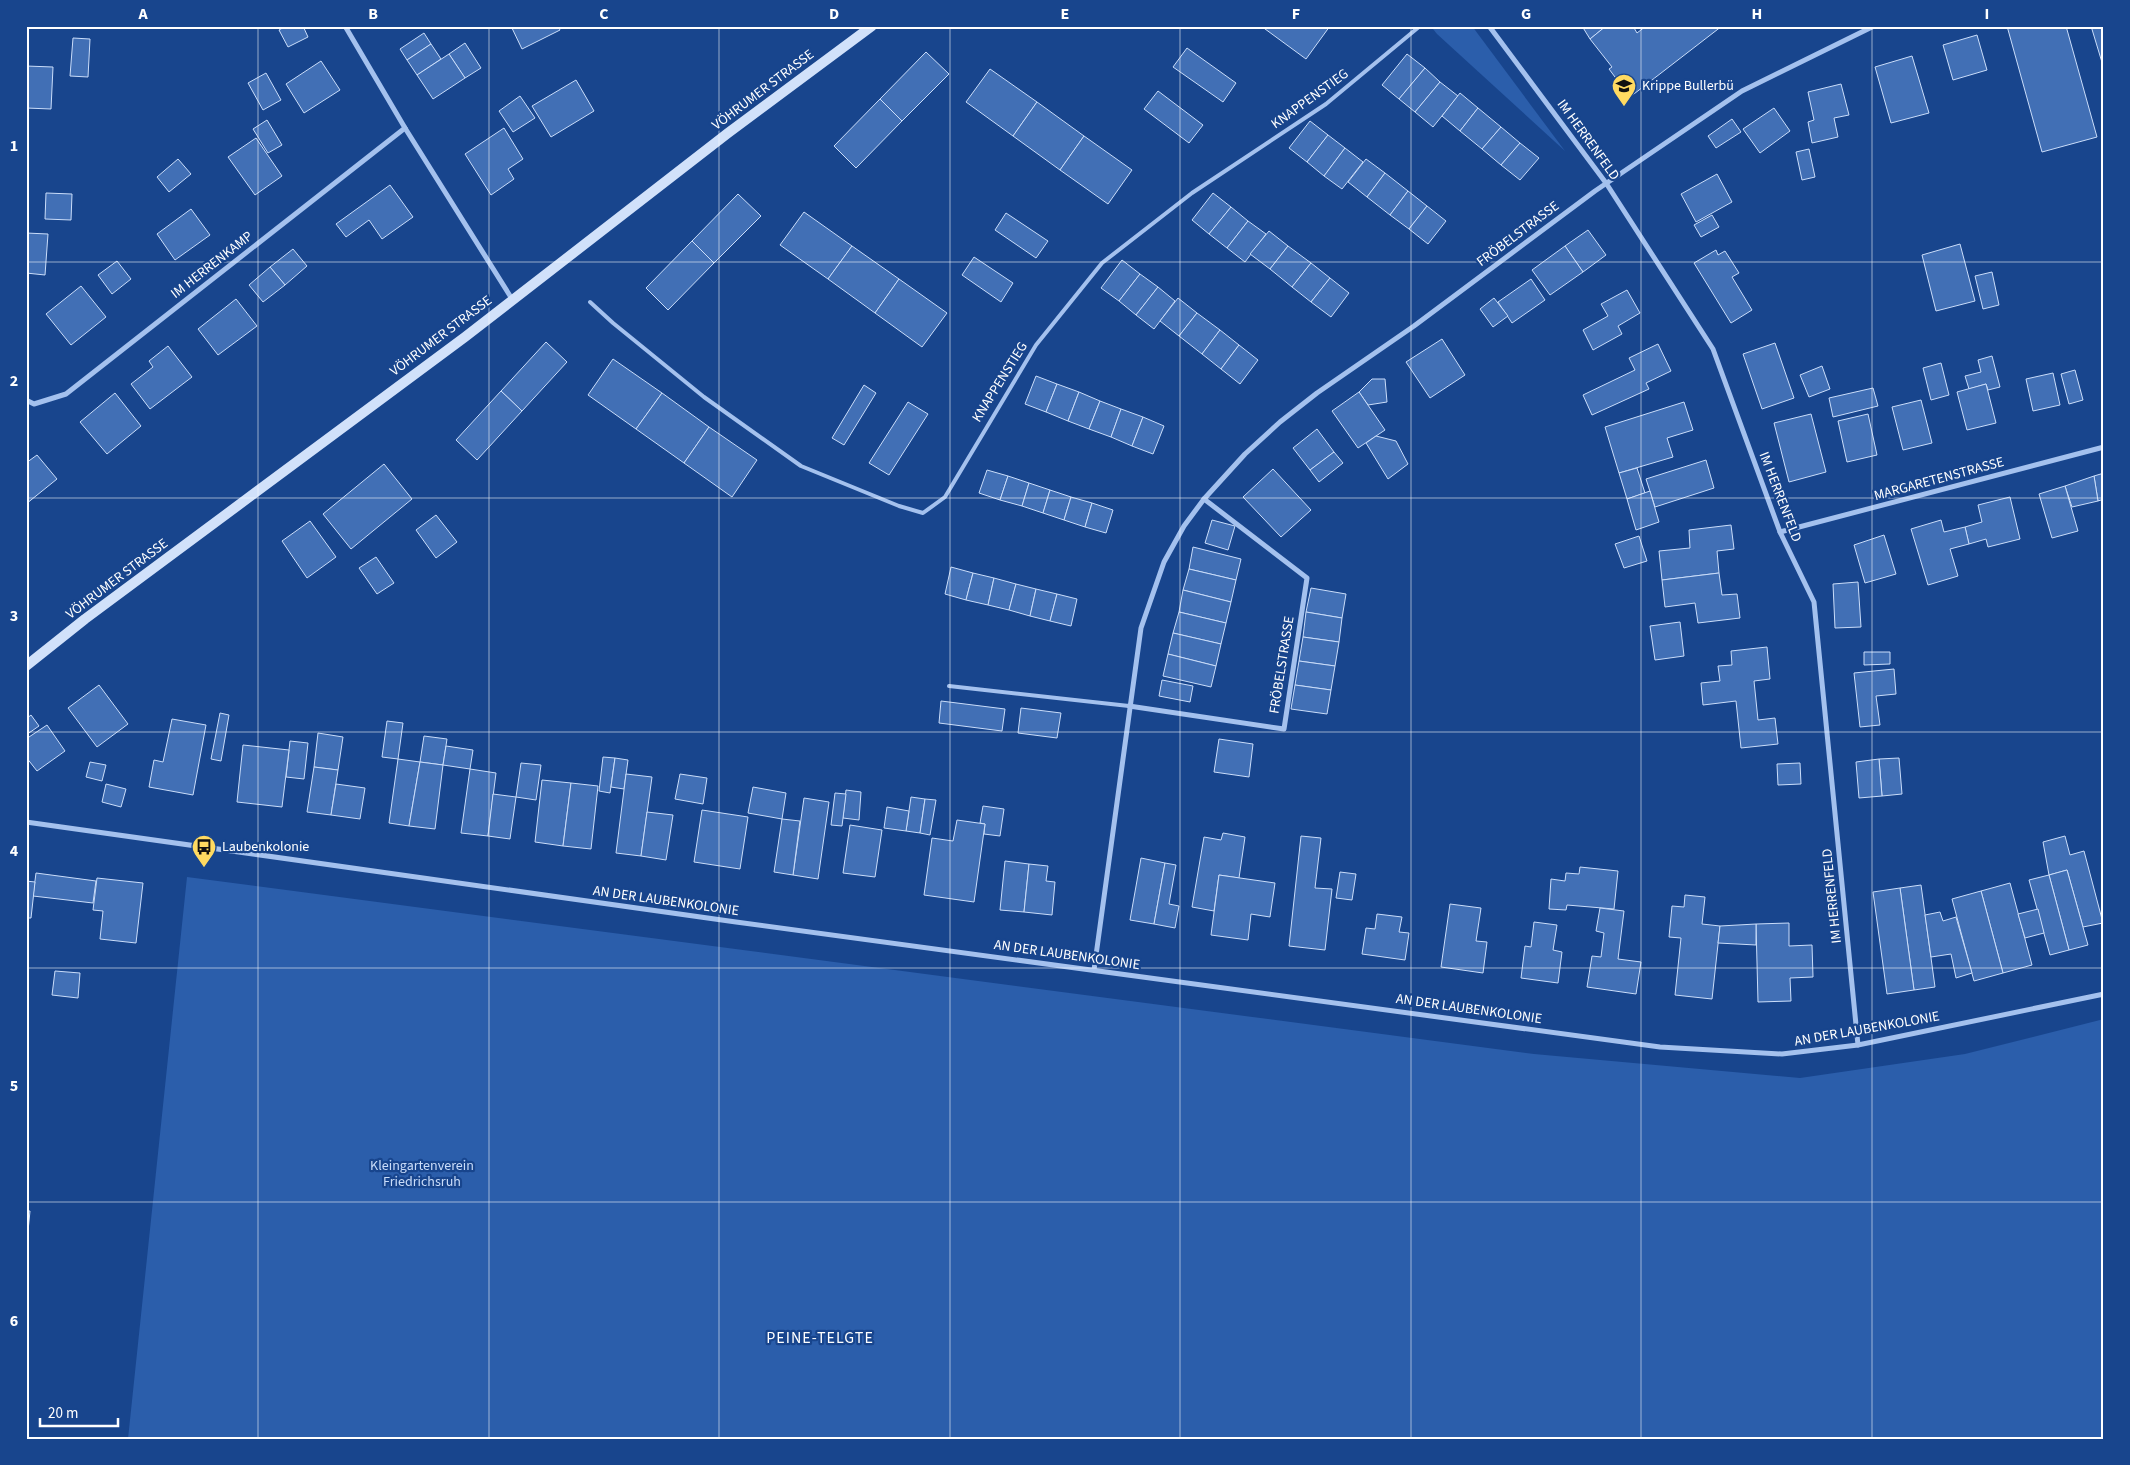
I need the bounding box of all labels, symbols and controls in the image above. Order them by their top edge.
text: A [137,3,148,25]
text: B [368,3,378,25]
text: C [599,3,609,25]
text: D [829,3,839,25]
text: E [1061,3,1069,25]
text: F [1292,3,1300,25]
text: G [1521,3,1531,25]
text: H [1752,3,1762,25]
text: I [1985,3,1989,25]
street label: VÖHRUMER STRASSE [708,45,818,135]
street label: KNAPPENSTIEG [1267,64,1353,134]
school or university icon: Krippe Bullerbü [1611,73,1637,107]
place label: Krippe Bullerbü [1642,76,1734,96]
street label: IM HERRENFELD [1552,96,1624,184]
text: 1 [10,135,18,157]
street label: FRÖBELSTRASSE [1473,196,1563,272]
street label: IM HERRENKAMP [167,227,257,303]
street label: VÖHRUMER STRASSE [386,291,496,381]
street label: KNAPPENSTIEG [967,338,1033,426]
text: 2 [10,370,18,392]
street label: IM HERRENFELD [1754,449,1806,545]
street label: MARGARETENSTRASSE [1872,452,2006,506]
street label: VÖHRUMER STRASSE [62,534,172,624]
text: 3 [10,605,18,627]
street label: FRÖBELSTRASSE [1264,615,1300,715]
bus stop icon: Laubenkolonie [191,834,217,868]
place label: Laubenkolonie [222,837,309,857]
text: 4 [10,840,19,862]
street label: IM HERRENFELD [1817,848,1847,944]
street label: AN DER LAUBENKOLONIE [592,881,740,921]
street label: AN DER LAUBENKOLONIE [993,935,1141,975]
street label: AN DER LAUBENKOLONIE [1395,989,1543,1029]
street label: AN DER LAUBENKOLONIE [1793,1006,1941,1052]
text: 5 [10,1075,18,1097]
park label: Kleingartenverein Friedrichsruh [370,1156,474,1192]
text: 6 [10,1310,18,1332]
district label: PEINE-TELGTE [766,1327,874,1349]
scale bar [40,1395,118,1427]
text: 20 m [48,1403,78,1424]

